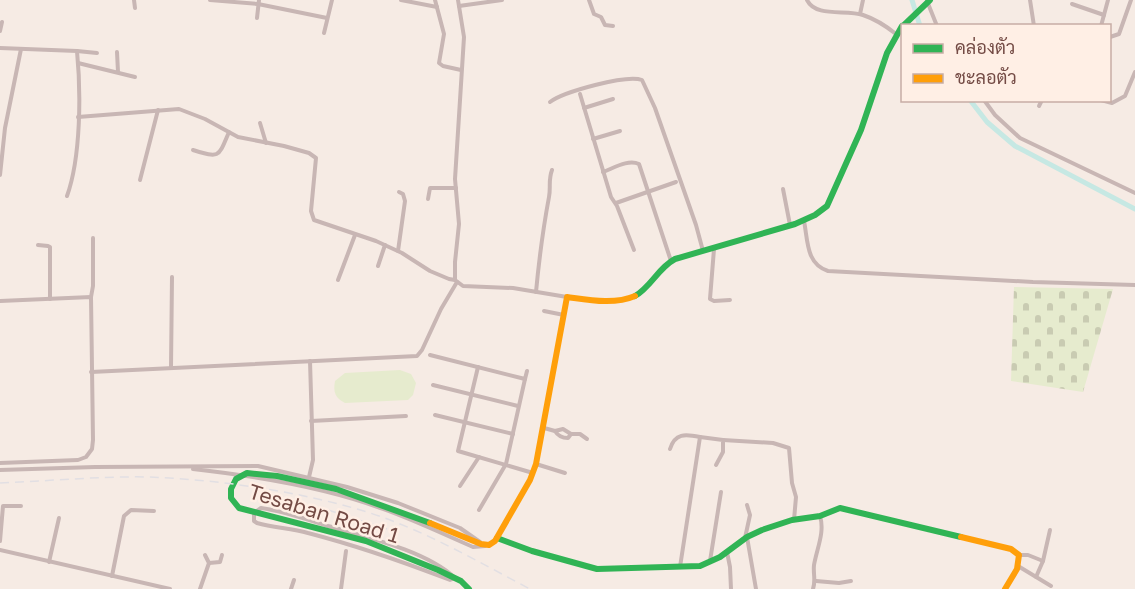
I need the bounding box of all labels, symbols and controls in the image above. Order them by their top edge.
legend [901,24,1111,102]
text: คล่องตัว [955,36,1015,58]
text: ชะลอตัว [955,66,1017,88]
street label: Tesaban Road 1 [246,478,403,548]

